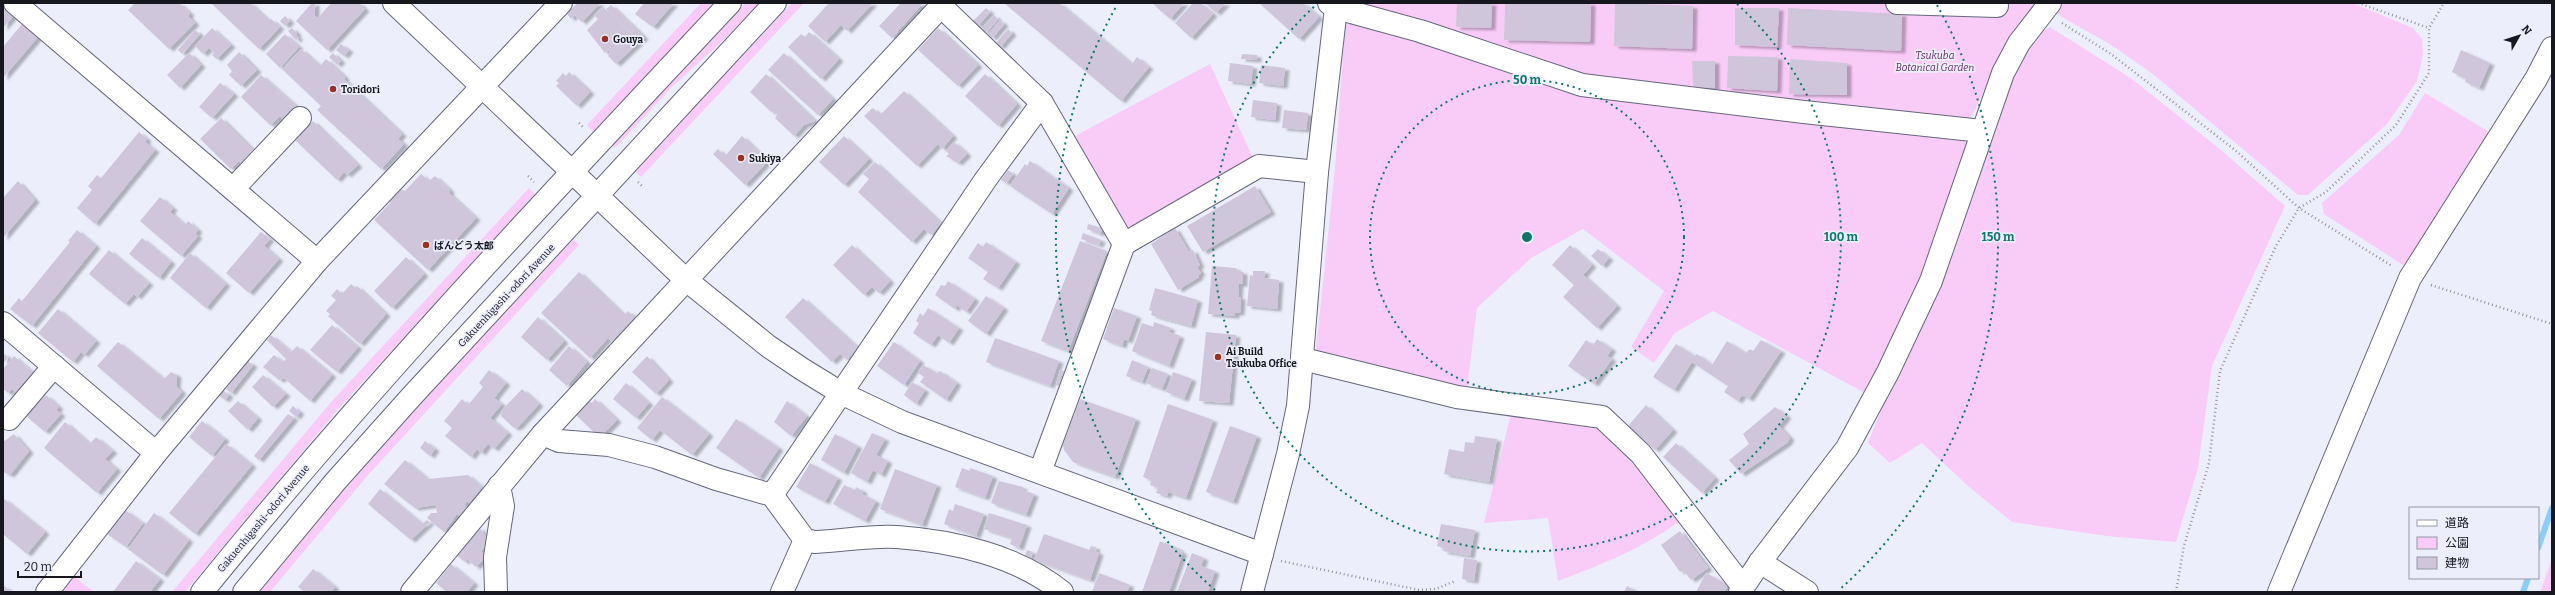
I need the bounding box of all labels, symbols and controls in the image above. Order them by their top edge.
north arrow [2499,16,2539,56]
text: N [2519,23,2534,38]
marker: Gouya [600,34,610,44]
place label: Gouya [613,34,643,46]
park label: Tsukuba Botanical Garden [1896,50,1974,74]
text: 50 m [1513,73,1541,87]
marker: Toridori [328,84,338,94]
place label: Toridori [341,84,381,96]
marker: Sukiya [736,153,746,163]
place label: Sukiya [749,153,781,165]
centre of rings [1520,230,1534,244]
text: 100 m [1824,230,1859,244]
text: 150 m [1982,230,2015,244]
marker: ばんどう太郎 [421,240,431,250]
place label: ばんどう太郎 [434,240,494,252]
street label: Gakuenhigashi-odori Avenue [456,242,558,350]
place label: Ai Build Tsukuba Office [1226,346,1297,370]
marker: Ai Build Tsukuba Office [1213,352,1223,362]
street label: Gakuenhigashi-odori Avenue [215,462,312,575]
legend [2409,507,2539,579]
text: 道路 [2445,516,2469,530]
text: 公園 [2445,536,2469,550]
scale bar [18,553,81,579]
text: 建物 [2445,556,2469,570]
text: 20 m [24,560,53,574]

